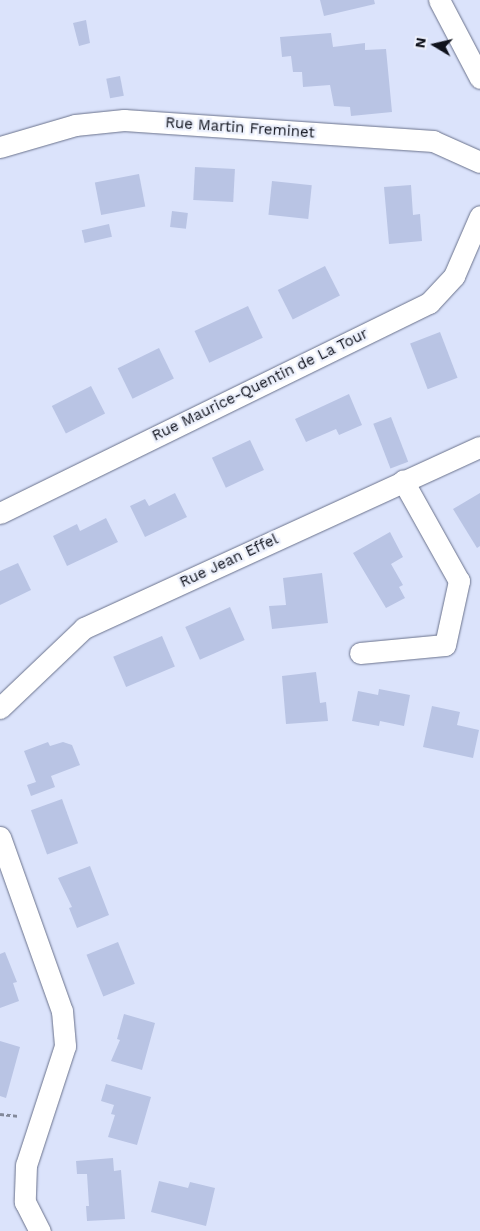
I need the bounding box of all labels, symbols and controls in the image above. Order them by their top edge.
north arrow [410,20,460,70]
text: N [411,36,429,49]
street label: Rue Martin Freminet [165,114,315,142]
street label: Rue Maurice-Quentin de La Tour [149,325,371,445]
street label: Rue Jean Effel [177,530,281,592]

